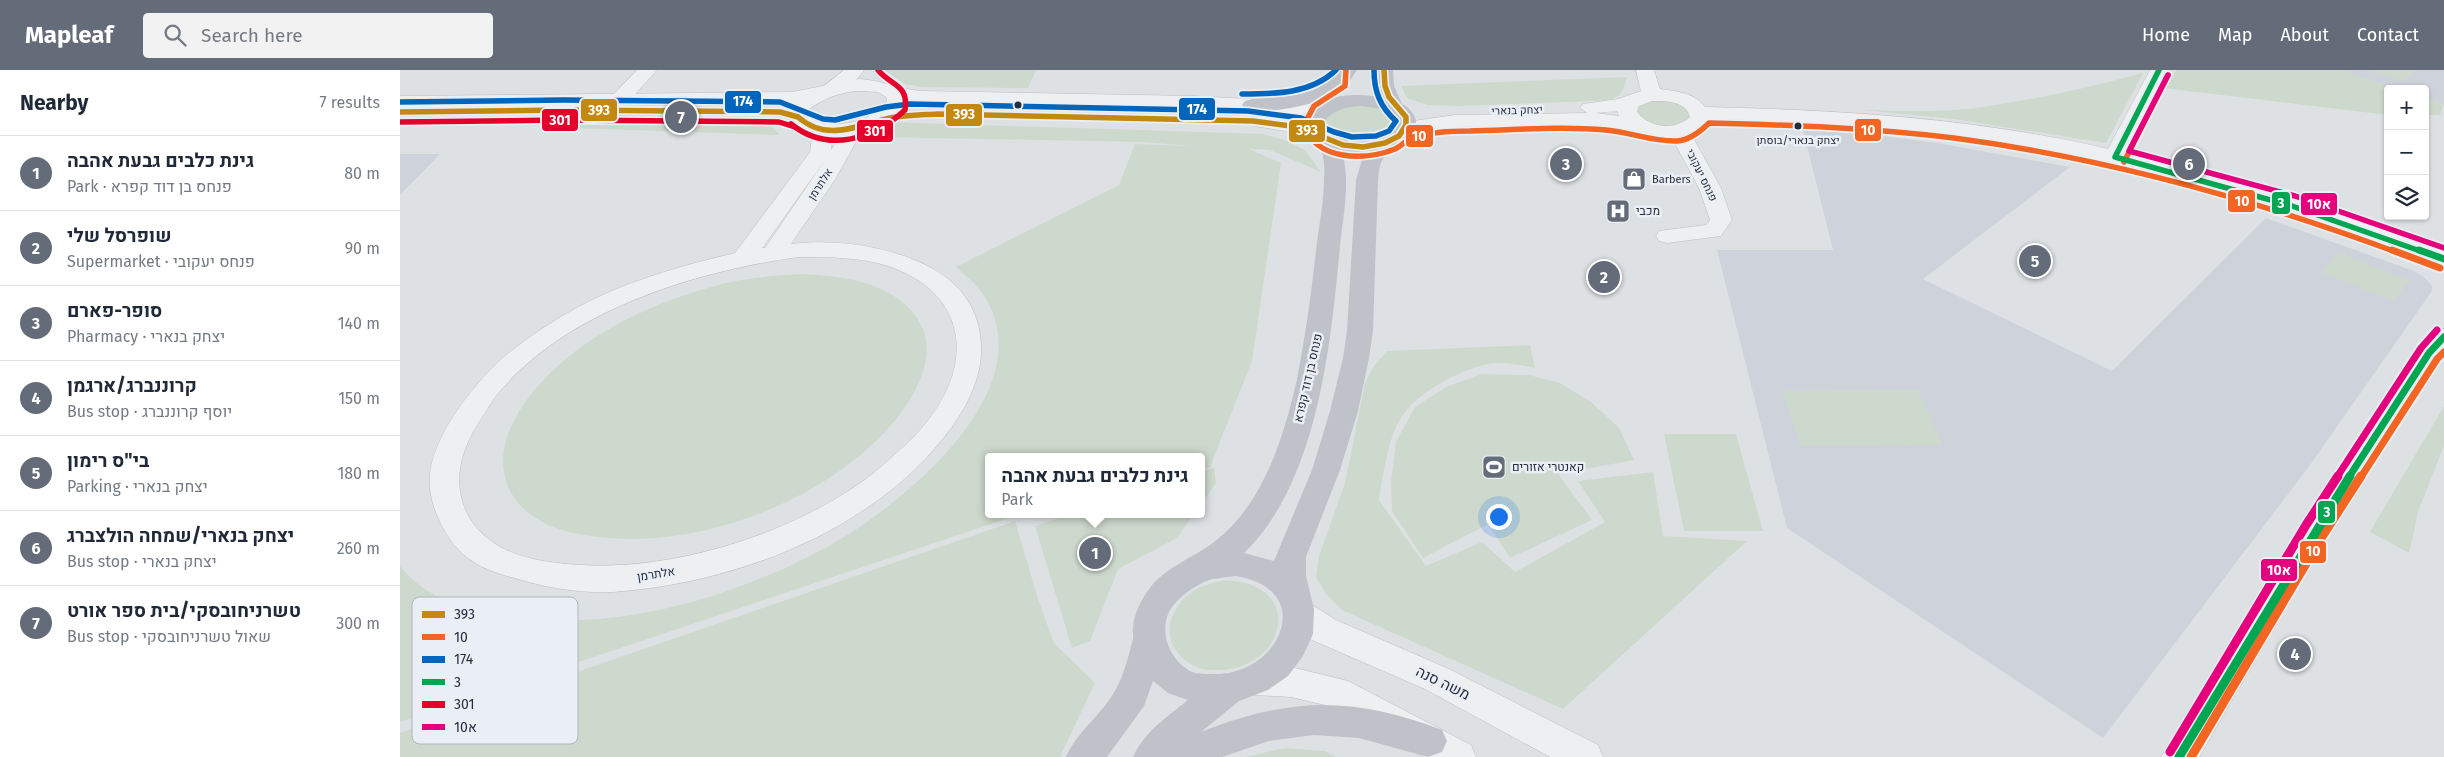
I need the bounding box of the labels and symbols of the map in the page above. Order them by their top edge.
line badge: 174 [724,90,762,114]
text: 174 [733,93,753,110]
line badge: 174 [1178,97,1216,121]
line badge: 393 [580,98,618,122]
pin: 7 [665,98,697,136]
unlabelled marker [1013,100,1023,110]
text: 174 [1187,101,1207,118]
text: 393 [587,102,610,119]
line badge: 393 [945,103,983,127]
street label: יצחק בנארי [1491,103,1543,118]
text: 393 [952,106,975,123]
line badge: 301 [541,108,579,132]
text: 301 [548,112,571,129]
line badge: 10 [1854,118,1882,142]
line badge: 301 [856,119,894,143]
line badge: 393 [1288,119,1326,143]
marker: יצחק בנארי/בוסתן [1793,121,1803,131]
text: 393 [1295,122,1318,139]
text: 10 [1861,122,1875,139]
text: 301 [863,123,886,140]
line badge: 10 [1405,124,1434,148]
text: 10 [1412,128,1426,145]
place label: יצחק בנארי/בוסתן [1756,134,1840,147]
pin: 3 [1550,145,1582,183]
pin: 6 [2173,145,2205,183]
street label: פנחס יעקובי [1683,147,1720,203]
street label: אלתרמן [805,166,835,203]
shop icon: Barbers [1621,166,1647,192]
place label: Barbers [1652,173,1691,186]
line badge: 10 [2227,189,2256,213]
line badge: 3 [2271,191,2291,215]
line badge: 10א [2300,192,2338,216]
text: 10 [2235,193,2249,210]
text: 3 [2276,195,2285,212]
text: 10א [2307,196,2331,213]
hospital icon: מכבי [1605,198,1631,224]
place label: מכבי [1636,204,1660,218]
pin: 5 [2019,242,2051,280]
pin: 2 [1588,258,1620,296]
street label: פנחס בן דוד קפרא [1291,332,1325,424]
sports icon: קאנטרי אזורים [1481,454,1507,480]
place label: קאנטרי אזורים [1512,460,1584,474]
line badge: 3 [2317,500,2336,524]
your location [1486,504,1512,530]
text: 3 [2322,504,2331,521]
pin: 1 [1079,534,1111,572]
line badge: 10 [2299,540,2327,564]
text: 10 [2306,543,2320,560]
line badge: 10א [2260,558,2298,582]
text: 10א [2267,562,2291,579]
street label: אלתרמן [636,564,676,584]
legend [412,597,578,744]
text: 393 [454,606,475,623]
text: 10 [454,629,468,646]
pin: 4 [2279,635,2311,673]
text: 174 [454,651,474,668]
street label: משה סנה [1413,662,1473,704]
text: 3 [454,674,461,691]
text: 301 [454,696,475,713]
text: 10א [454,719,477,736]

